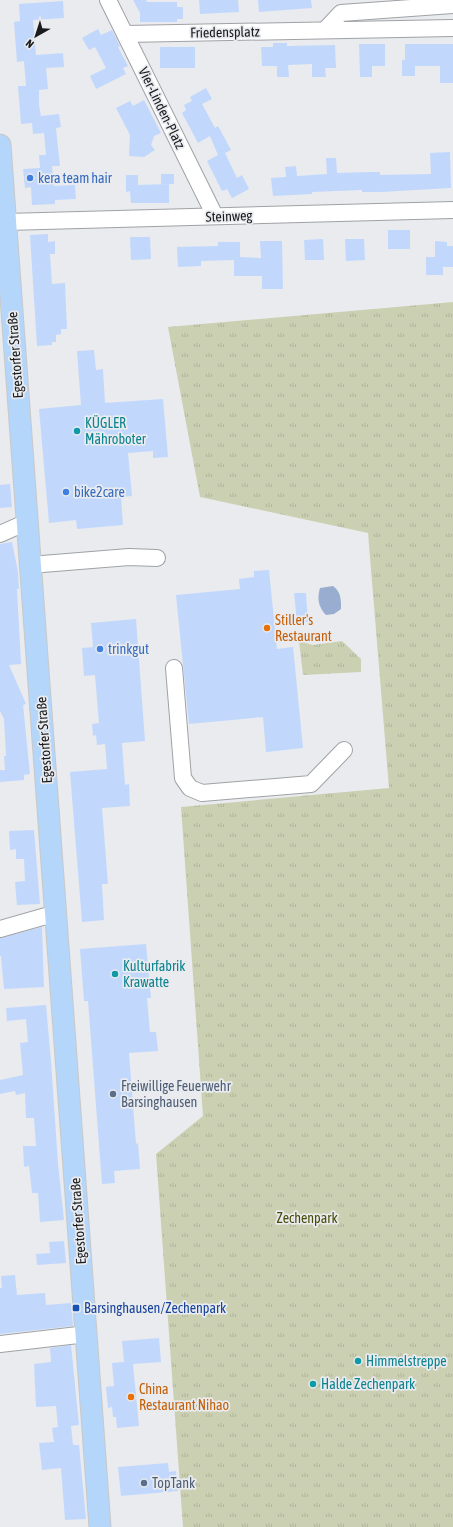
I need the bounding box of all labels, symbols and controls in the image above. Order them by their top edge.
north arrow [16,16,56,56]
street label: Friedensplatz [190,23,260,41]
text: N [23,37,36,50]
street label: Vier-Linden-Platz [135,65,189,151]
place label: kera team hair [38,170,113,186]
marker: kera team hair [25,173,35,183]
street label: Steinweg [205,207,253,225]
street label: Egestorfer Straße [4,311,26,399]
place label: KÜGLER Mähroboter [85,415,147,447]
marker: KÜGLER Mähroboter [72,426,82,436]
place label: bike2care [74,484,125,500]
marker: bike2care [61,487,71,497]
place label: Stiller's Restaurant [275,612,332,644]
marker: Stiller's Restaurant [262,623,272,633]
place label: trinkgut [108,641,149,657]
marker: trinkgut [95,644,105,654]
street label: Egestorfer Straße [33,696,55,784]
place label: Kulturfabrik Krawatte [123,958,186,990]
marker: Kulturfabrik Krawatte [110,969,120,979]
place label: Freiwillige Feuerwehr Barsinghausen [121,1078,232,1110]
marker: Freiwillige Feuerwehr Barsinghausen [108,1089,118,1099]
street label: Egestorfer Straße [67,1177,89,1265]
park label: Zechenpark [276,1210,338,1226]
place label: Barsinghausen/Zechenpark [84,1300,226,1316]
marker: Barsinghausen/Zechenpark [71,1303,81,1313]
place label: Himmelstreppe [366,1353,447,1369]
marker: Himmelstreppe [353,1356,363,1366]
place label: Halde Zechenpark [321,1376,415,1392]
marker: Halde Zechenpark [308,1379,318,1389]
place label: China Restaurant Nihao [139,1381,229,1413]
marker: China Restaurant Nihao [126,1392,136,1402]
place label: TopTank [152,1475,195,1491]
marker: TopTank [139,1478,149,1488]

